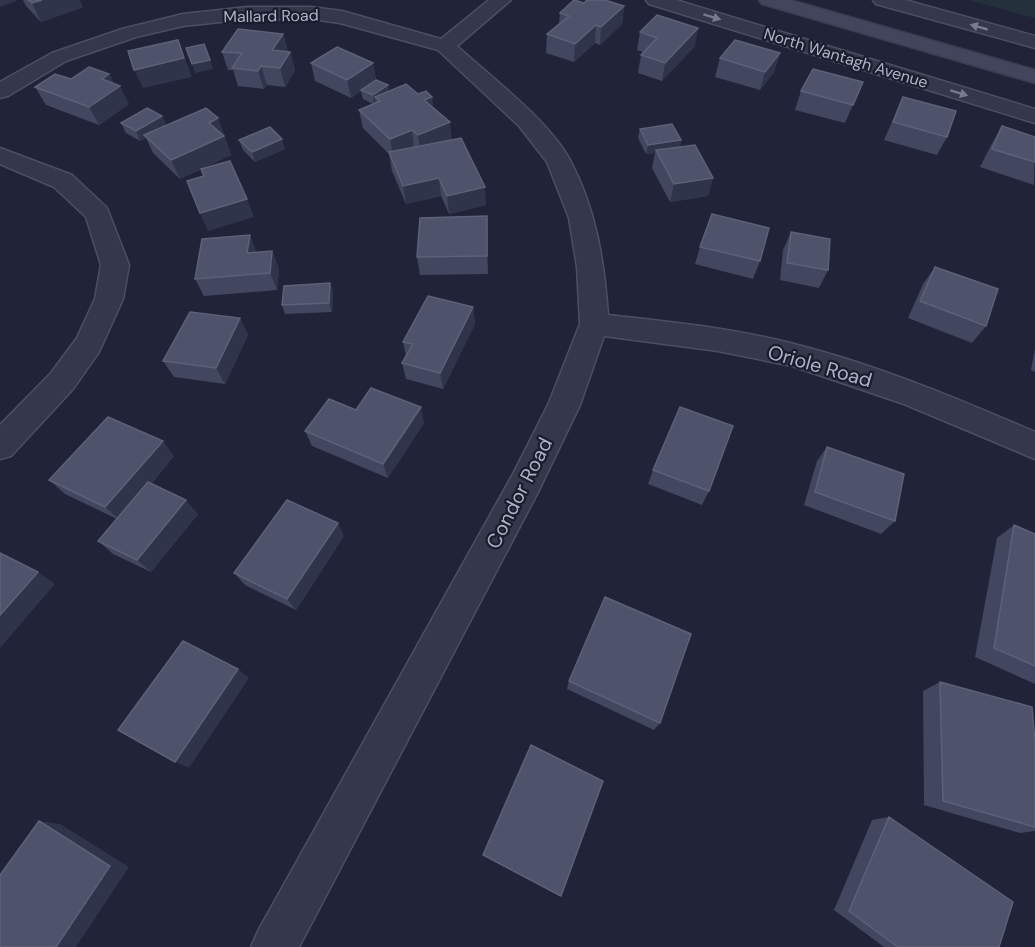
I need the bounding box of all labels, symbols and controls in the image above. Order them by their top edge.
street label: Mallard Road [223,5,319,27]
one-way arrow [703,13,721,22]
one-way arrow [970,21,988,31]
street label: North Wantagh Avenue [761,23,931,93]
one-way arrow [950,89,968,98]
street label: Oriole Road [765,339,875,393]
street label: Condor Road [480,433,558,553]

